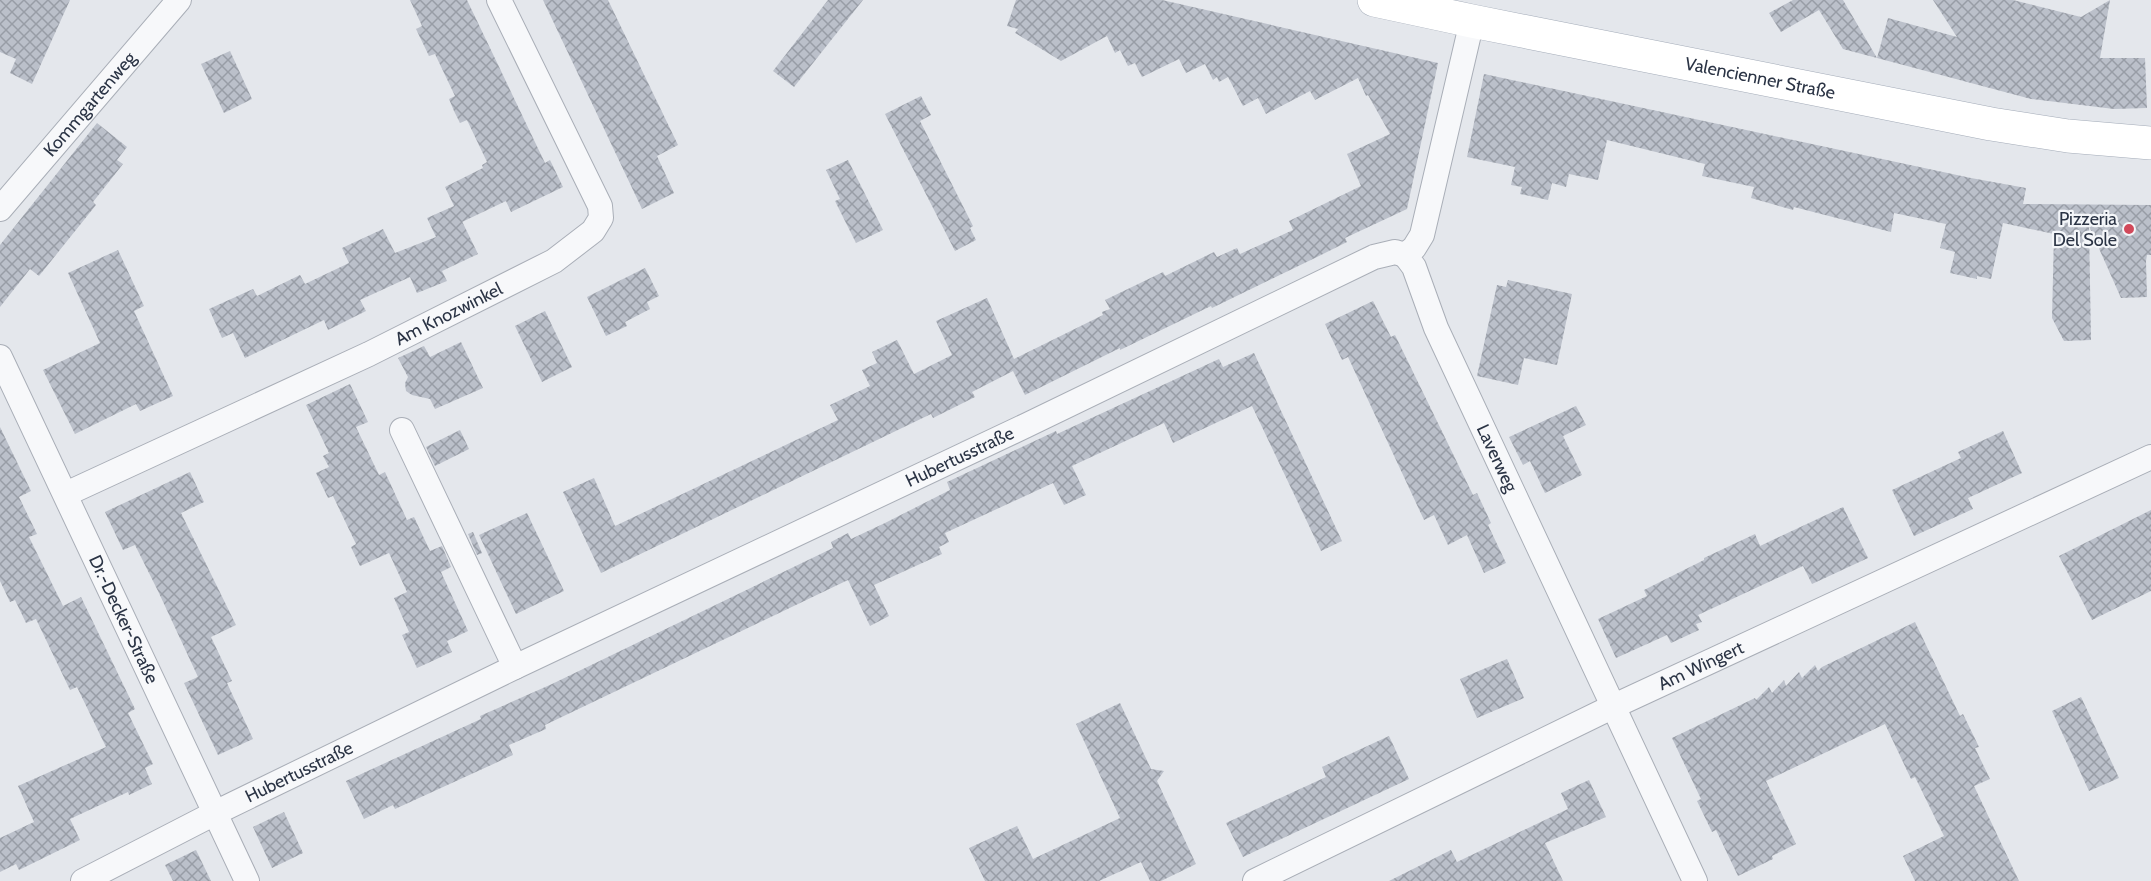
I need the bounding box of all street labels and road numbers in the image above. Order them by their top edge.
street label: Kommgartenweg [39,47,141,161]
street label: Valencienner Straße [1683,53,1837,104]
street label: Am Knozwinkel [391,277,507,350]
street label: Laverweg [1472,421,1523,496]
street label: Hubertusstraße [902,422,1017,492]
street label: Dr.-Decker-Straße [84,552,163,687]
street label: Am Wingert [1655,637,1747,695]
street label: Hubertusstraße [242,737,357,808]

